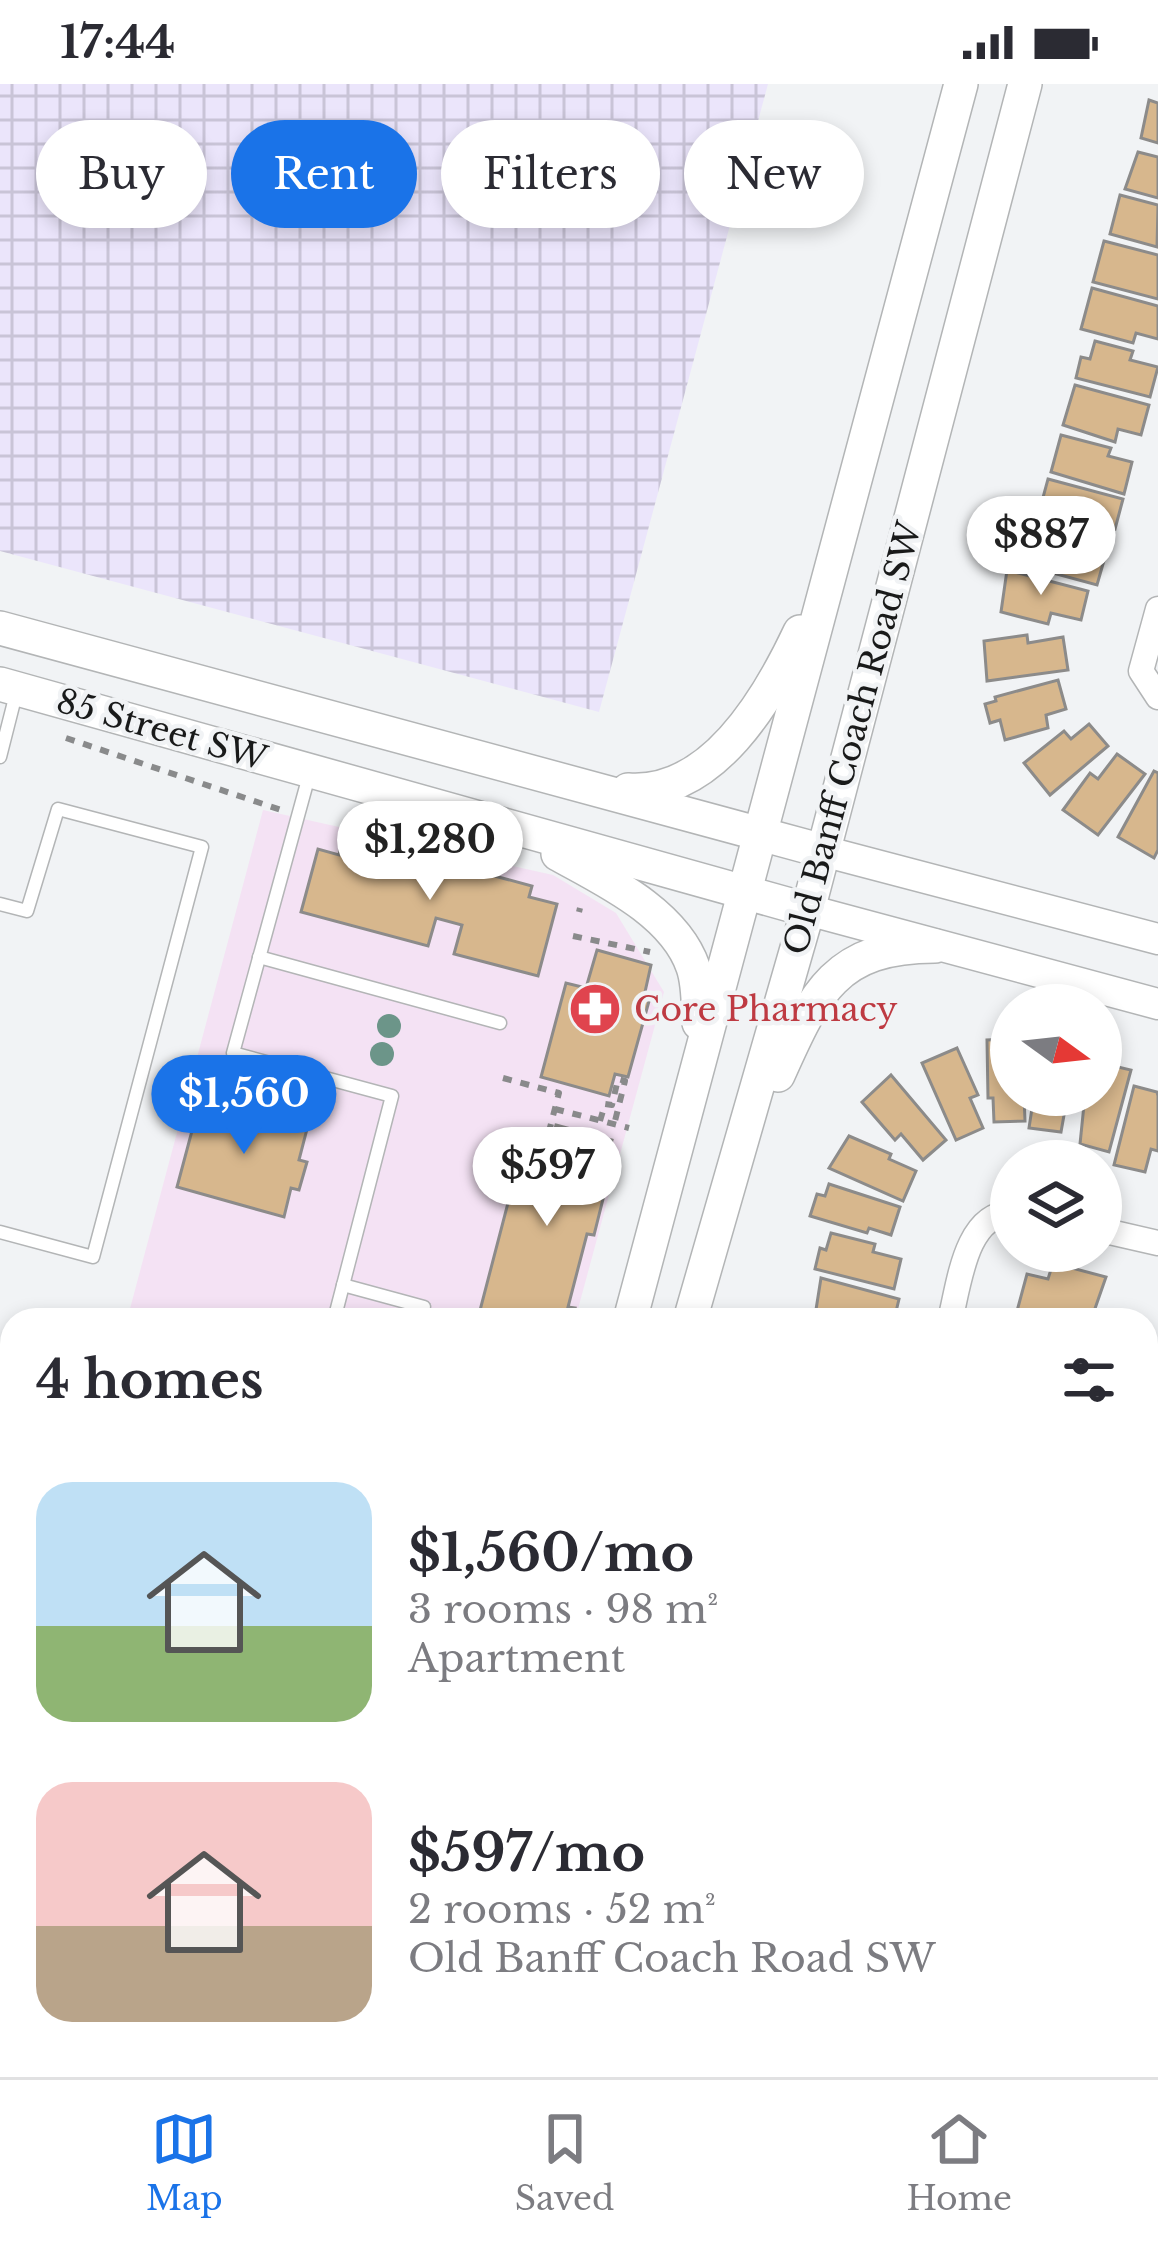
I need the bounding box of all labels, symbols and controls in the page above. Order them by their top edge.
text: 17:44 [60,14,175,70]
chip: Buy [36,120,207,228]
chip: Rent [231,120,417,228]
chip: Filters [441,120,660,228]
chip: New [684,120,864,228]
pin: $887 [970,496,1112,598]
text: $887 [994,510,1088,559]
street label: Old Banff Coach Road SW [775,516,930,959]
street label: 85 Street SW [52,680,273,779]
pin: $1,280 [332,801,528,903]
text: $1,280 [364,815,496,864]
pharmacy icon: Core Pharmacy [567,981,623,1037]
north arrow [990,984,1122,1116]
map controls [990,984,1122,1272]
place label: Core Pharmacy [634,989,898,1030]
pin: $1,560 [146,1055,342,1157]
text: $1,560 [178,1069,310,1118]
pin: $597 [476,1127,618,1229]
button: layers [990,1140,1122,1272]
text: $597 [500,1141,594,1190]
icon: filters [1056,1347,1122,1413]
text: 4 homes [36,1349,264,1412]
text: $1,560/mo [408,1522,694,1585]
icon: home [132,1530,276,1674]
text: 3 rooms · 98 m² [408,1585,718,1634]
text: Apartment [408,1634,625,1683]
text: $597/mo [408,1822,645,1885]
icon: home [132,1830,276,1974]
text: 2 rooms · 52 m² [408,1885,716,1934]
text: Old Banff Coach Road SW [408,1934,936,1983]
tab: Map [146,2106,223,2219]
tab: Saved [515,2106,614,2219]
tab: Home [906,2106,1012,2219]

